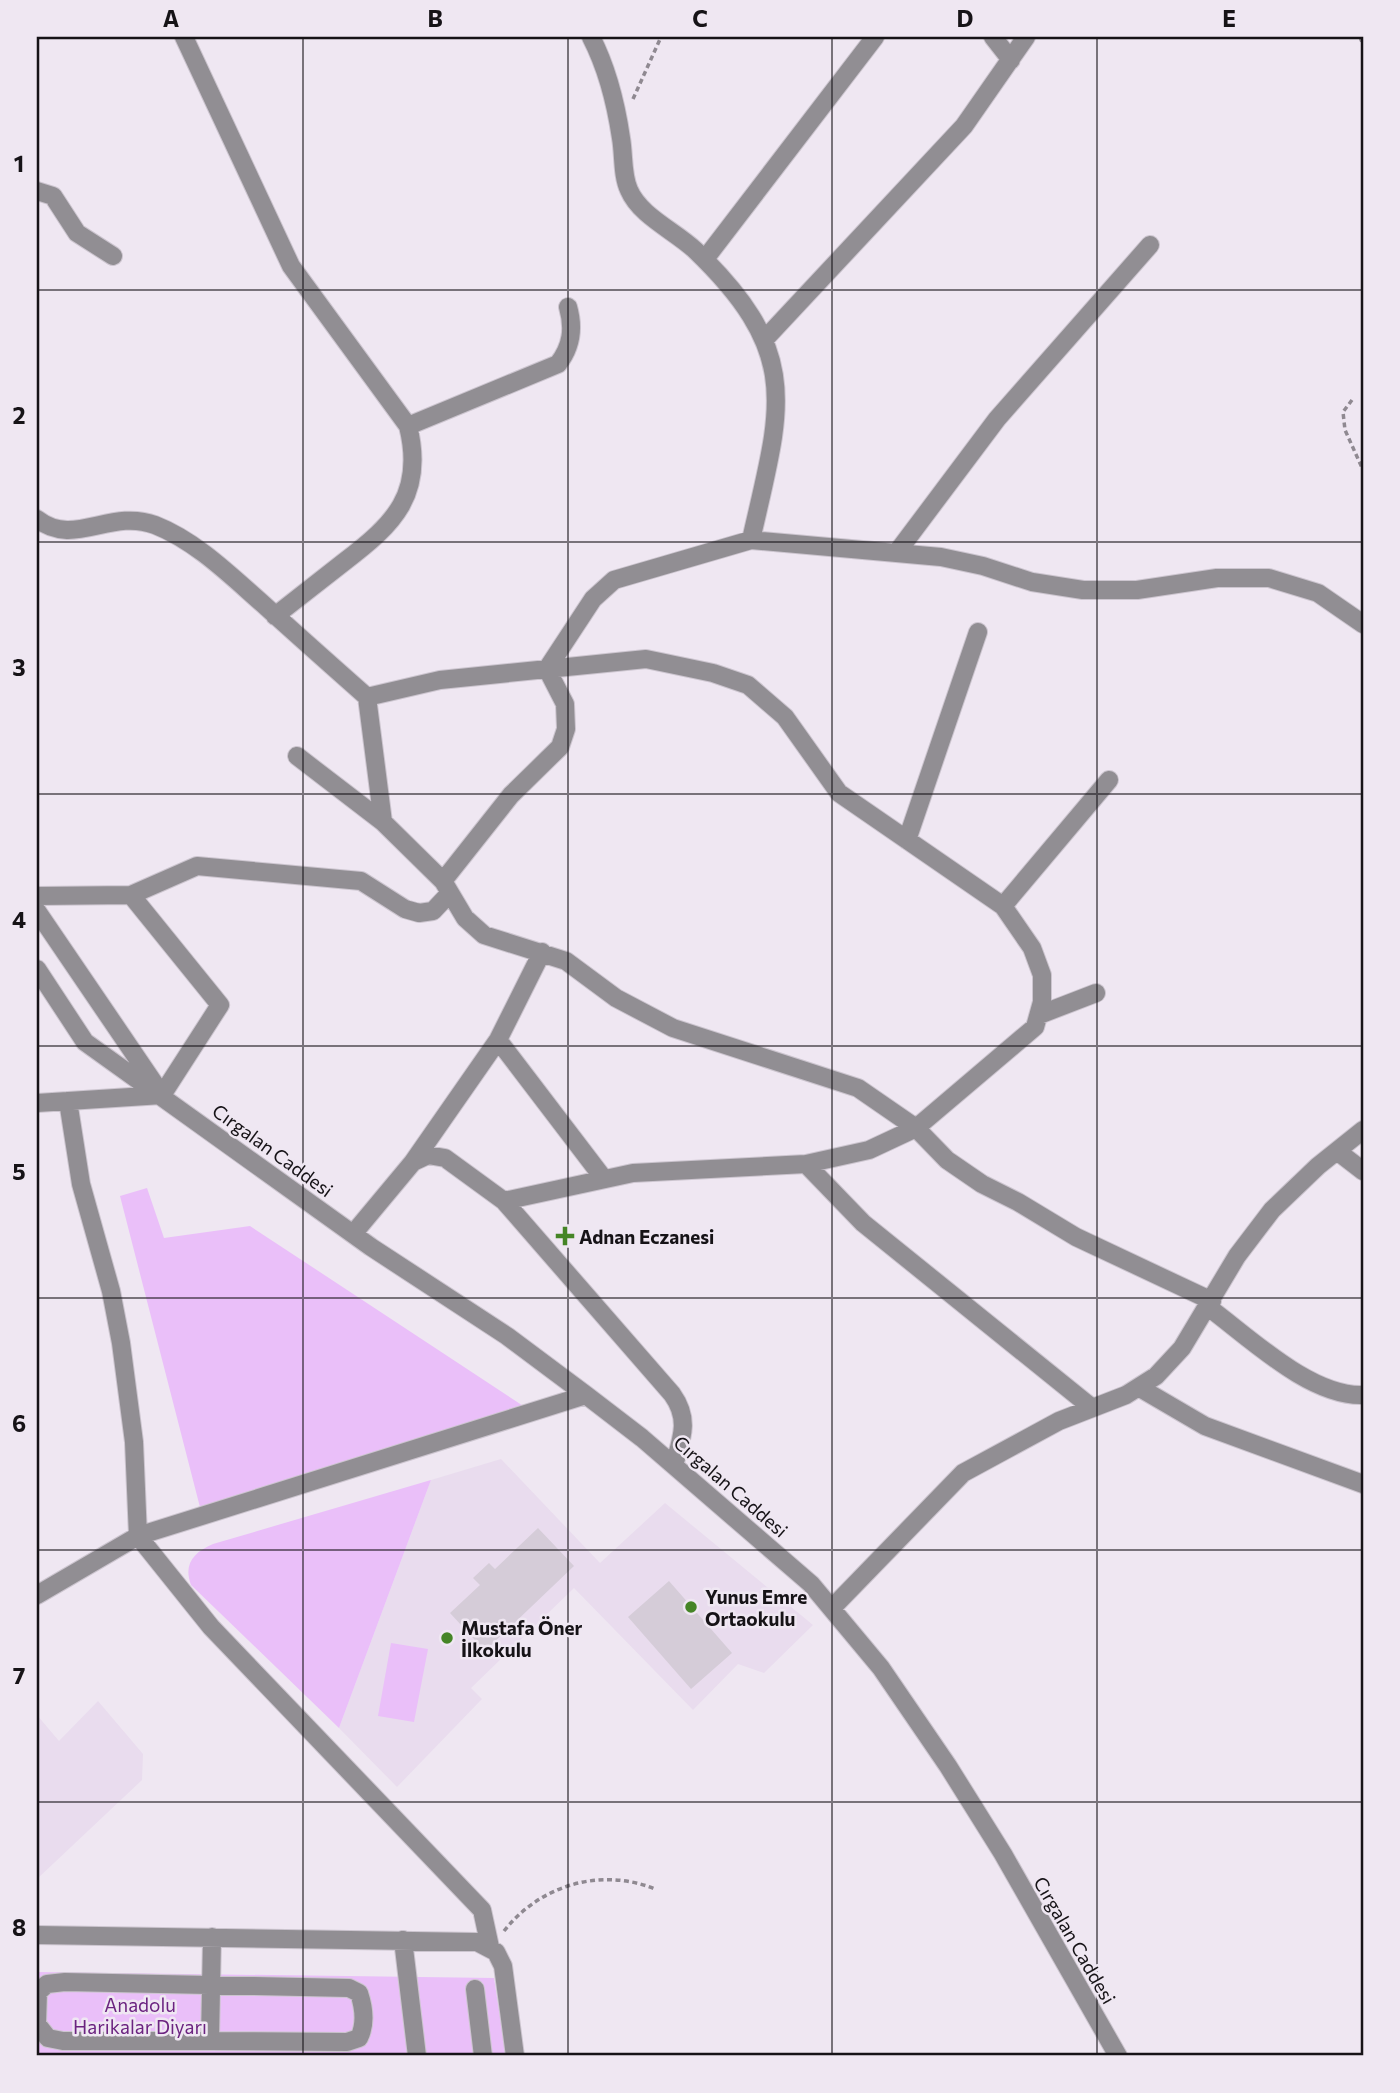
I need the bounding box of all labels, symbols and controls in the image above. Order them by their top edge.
text: A [163,4,180,32]
text: B [427,4,443,32]
text: C [692,4,708,32]
text: D [957,4,974,32]
text: E [1222,4,1236,32]
text: 1 [14,149,24,177]
text: 2 [12,401,26,429]
text: 3 [12,653,26,681]
text: 4 [12,905,26,933]
street label: Cırgalan Caddesi [208,1099,338,1201]
text: 5 [12,1157,26,1185]
place label: Adnan Eczanesi [579,1225,714,1248]
marker: Adnan Eczanesi [557,1228,573,1244]
text: 6 [12,1409,26,1437]
street label: Cırgalan Caddesi [669,1430,793,1542]
place label: Yunus Emre Ortaokulu [705,1585,807,1630]
marker: Yunus Emre Ortaokulu [683,1599,699,1615]
place label: Mustafa Öner İlkokulu [461,1616,582,1661]
marker: Mustafa Öner İlkokulu [439,1630,455,1646]
text: 7 [13,1661,25,1689]
street label: Cırgalan Caddesi [1029,1872,1121,2008]
text: 8 [12,1913,26,1941]
park label: Anadolu Harikalar Diyarı [73,1993,207,2038]

